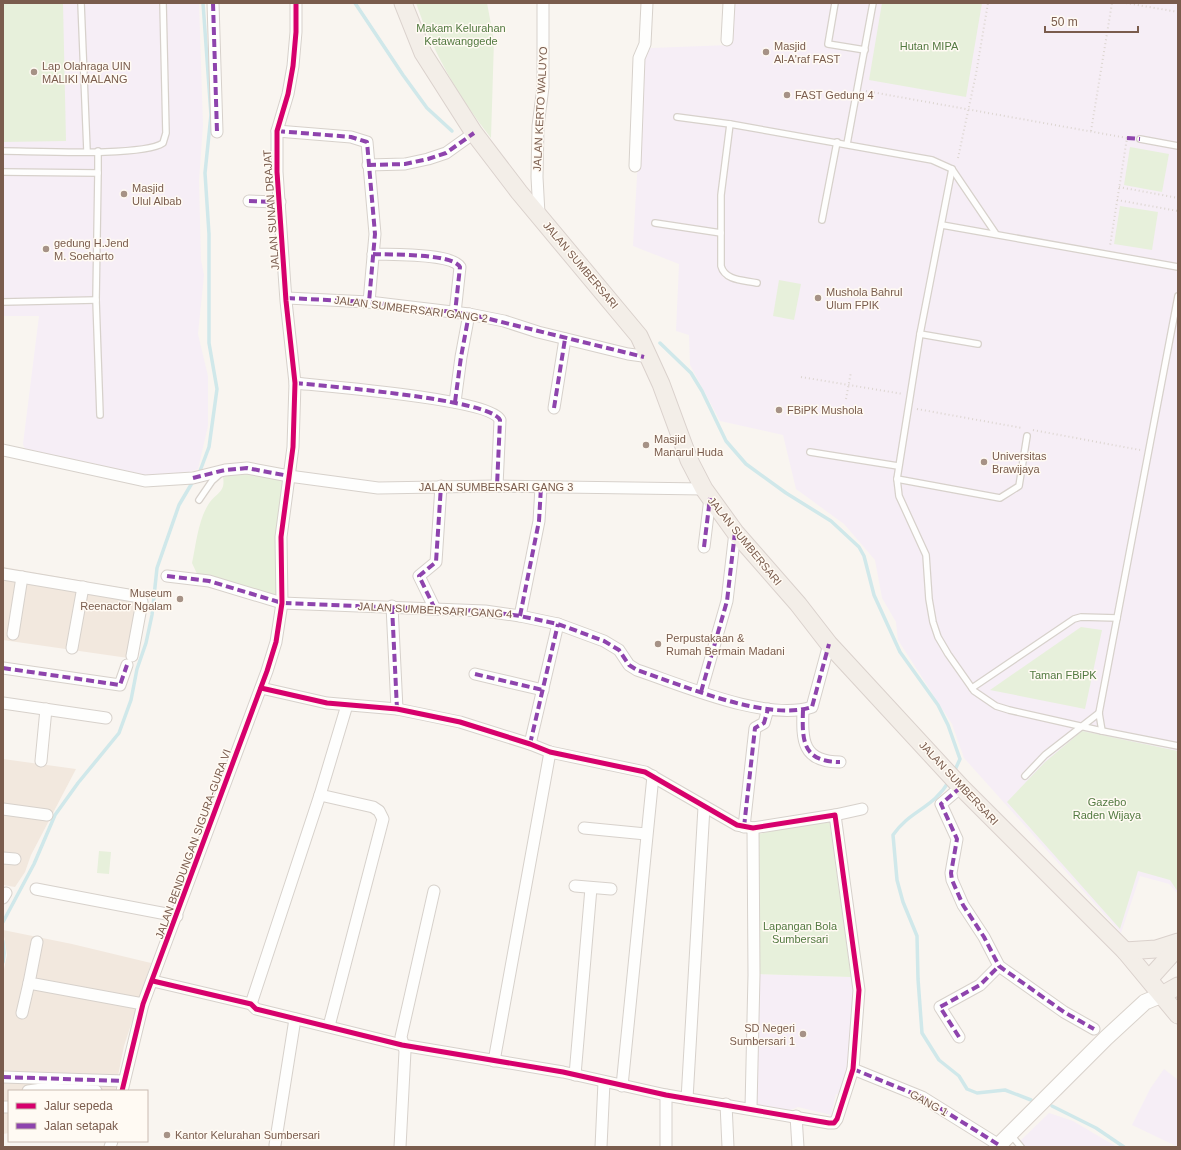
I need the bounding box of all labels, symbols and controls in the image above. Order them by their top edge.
scale bar [1045,8,1138,34]
text: 50 m [1051,15,1078,29]
park label: Makam Kelurahan Ketawanggede [416,22,506,47]
place label: Masjid Al-A'raf FAST [774,40,841,65]
park label: Hutan MIPA [900,40,959,52]
street label: JALAN KERTO WALUYO [531,46,549,172]
marker: Masjid Al-A'raf FAST [761,47,771,57]
place label: Lap Olahraga UIN MALIKI MALANG [42,60,131,85]
marker: Lap Olahraga UIN MALIKI MALANG [29,67,39,77]
place label: FAST Gedung 4 [795,89,874,101]
marker: FAST Gedung 4 [782,90,792,100]
street label: JALAN SUNAN DRAJAT [261,149,281,271]
place label: Masjid Ulul Albab [132,182,182,207]
marker: Masjid Ulul Albab [119,189,129,199]
street label: JALAN SUMBERSARI [541,219,621,311]
place label: gedung H.Jend M. Soeharto [54,237,129,262]
marker: gedung H.Jend M. Soeharto [41,244,51,254]
place label: Mushola Bahrul Ulum FPIK [826,286,902,311]
marker: Mushola Bahrul Ulum FPIK [813,293,823,303]
street label: JALAN SUMBERSARI GANG 2 [334,294,488,324]
place label: FBiPK Mushola [787,404,864,416]
marker: FBiPK Mushola [774,405,784,415]
place label: Masjid Manarul Huda [654,433,724,458]
marker: Masjid Manarul Huda [641,440,651,450]
place label: Universitas Brawijaya [992,450,1047,475]
marker: Universitas Brawijaya [979,457,989,467]
street label: JALAN SUMBERSARI GANG 3 [419,481,573,493]
street label: JALAN SUMBERSARI [706,494,784,588]
place label: Museum Reenactor Ngalam [80,587,172,612]
marker: Museum Reenactor Ngalam [175,594,185,604]
street label: JALAN SUMBERSARI GANG 4 [357,600,513,620]
place label: Perpustakaan & Rumah Bermain Madani [666,632,785,657]
marker: Perpustakaan & Rumah Bermain Madani [653,639,663,649]
park label: Taman FBiPK [1029,669,1097,681]
street label: JALAN SUMBERSARI [917,739,1001,827]
street label: JALAN BENDUNGAN SIGURA-GURA VI [153,747,233,941]
park label: Gazebo Raden Wijaya [1073,796,1142,821]
park label: Lapangan Bola Sumbersari [763,920,838,945]
place label: SD Negeri Sumbersari 1 [730,1022,795,1047]
marker: SD Negeri Sumbersari 1 [798,1029,808,1039]
street label: GANG 1 [908,1088,950,1118]
legend [8,1090,148,1142]
text: Jalur sepeda [44,1099,113,1113]
text: Jalan setapak [44,1119,119,1133]
place label: Kantor Kelurahan Sumbersari [175,1129,320,1141]
marker: Kantor Kelurahan Sumbersari [162,1130,172,1140]

